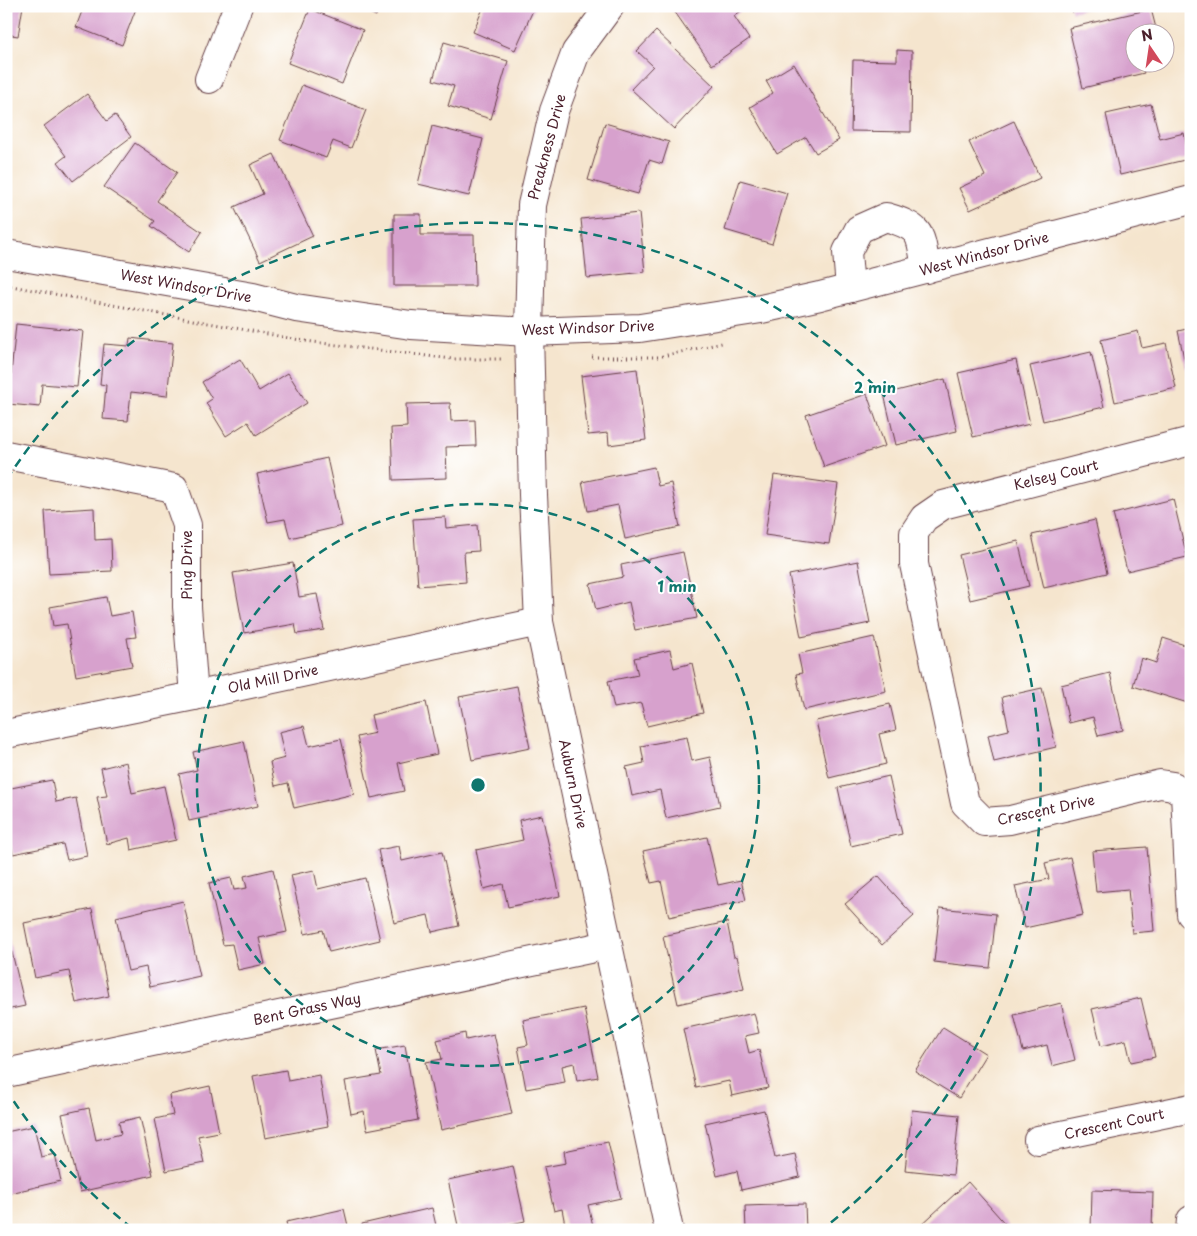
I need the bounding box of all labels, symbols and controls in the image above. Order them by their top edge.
north arrow [1124,22,1174,72]
text: N [1139,23,1155,46]
street label: Preakness Drive [522,91,571,202]
street label: West Windsor Drive [917,226,1051,281]
street label: West Windsor Drive [119,264,253,307]
street label: West Windsor Drive [521,315,655,340]
text: 2 min [854,375,896,398]
street label: Kelsey Court [1011,454,1101,495]
street label: Ping Drive [176,530,197,600]
text: 1 min [658,574,696,597]
street label: Old Mill Drive [226,659,320,698]
street label: Auburn Drive [554,737,593,831]
centre of rings [469,776,487,794]
street label: Crescent Drive [995,789,1097,830]
street label: Bent Grass Way [251,987,363,1030]
street label: Crescent Court [1062,1103,1166,1144]

